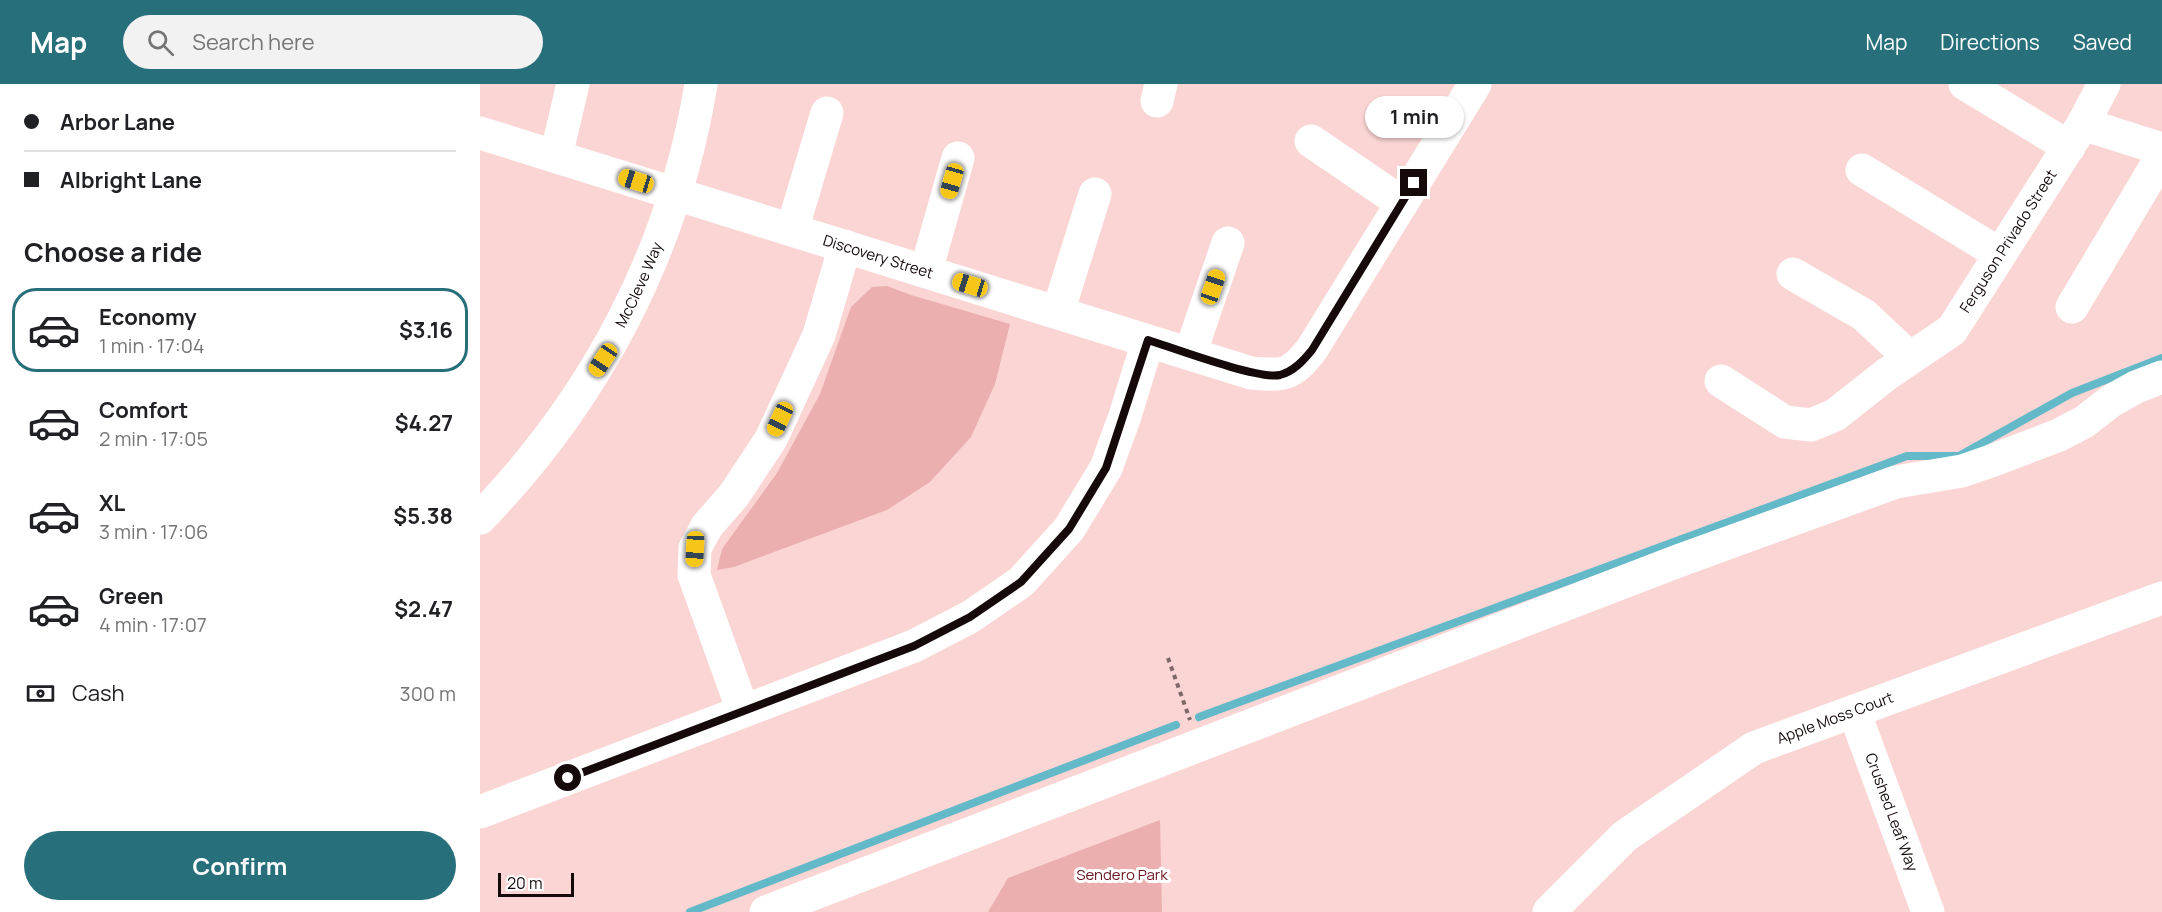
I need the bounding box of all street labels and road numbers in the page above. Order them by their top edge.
street label: Ferguson Privado Street [1955,165,2061,317]
street label: Discovery Street [820,229,936,284]
street label: McCleve Way [610,239,667,331]
street label: Apple Moss Court [1774,687,1896,749]
street label: Crushed Leaf Way [1860,750,1923,874]

